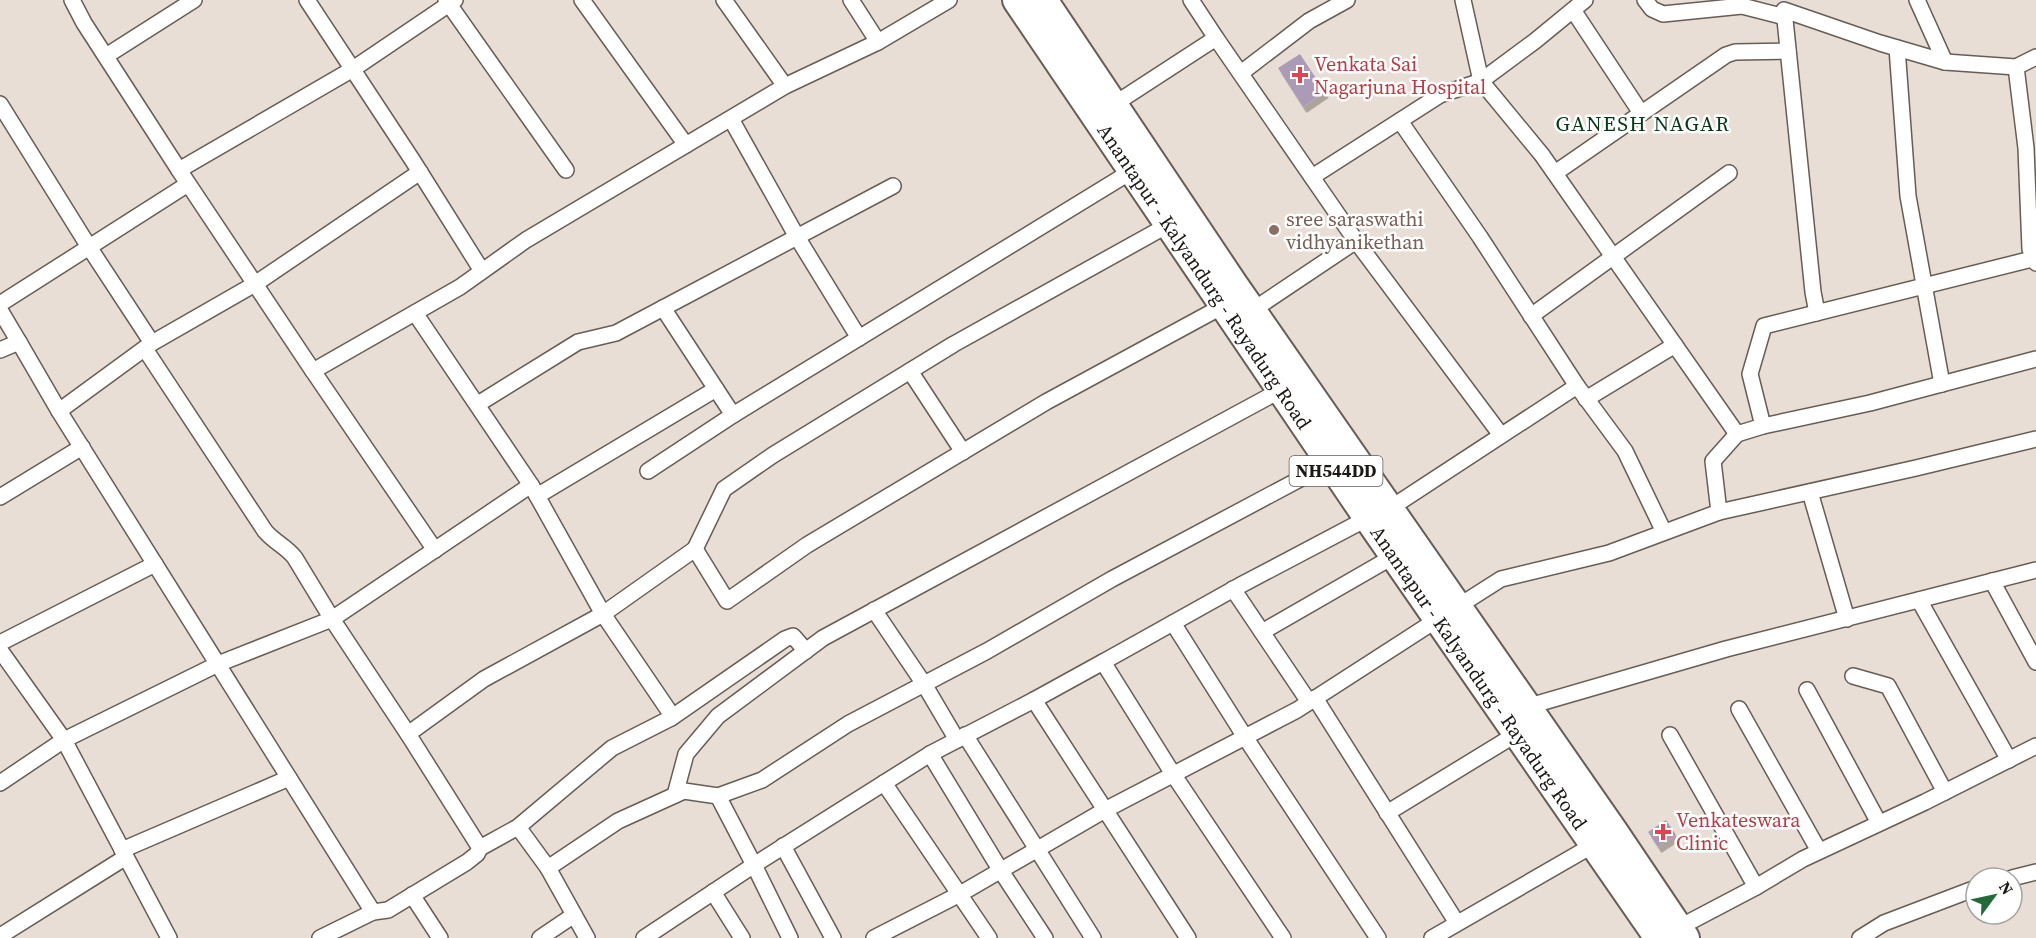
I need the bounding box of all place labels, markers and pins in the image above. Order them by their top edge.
place label: Venkata Sai Nagarjuna Hospital [1314,50,1486,101]
marker: Venkata Sai Nagarjuna Hospital [1291,66,1309,84]
place label: sree saraswathi vidhyanikethan [1286,205,1424,256]
marker: sree saraswathi vidhyanikethan [1267,223,1281,237]
place label: Venkateswara Clinic [1676,806,1801,857]
marker: Venkateswara Clinic [1654,823,1672,841]

